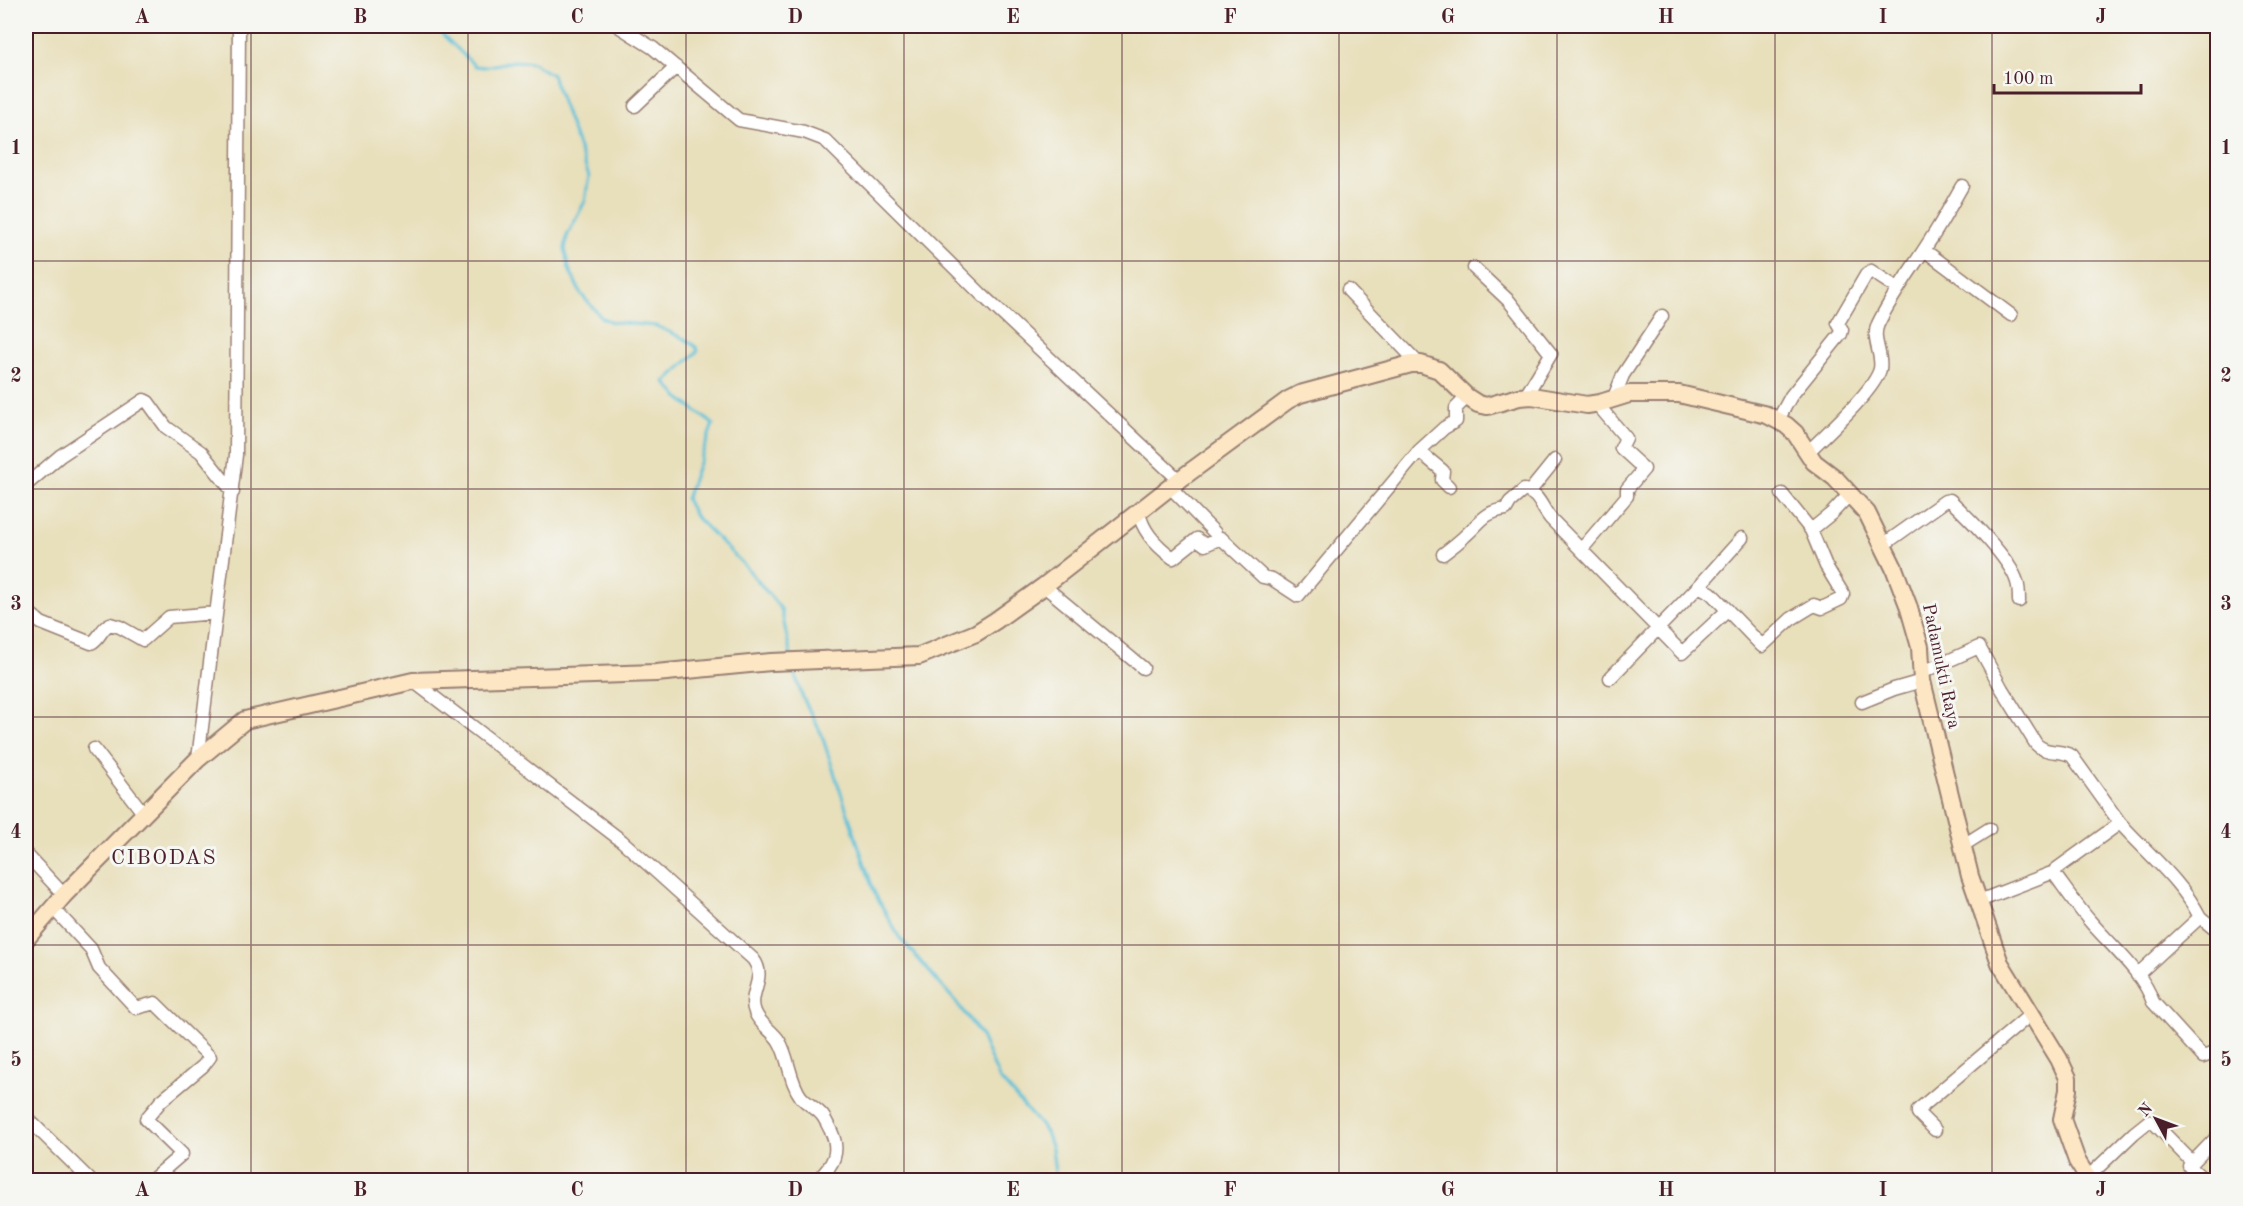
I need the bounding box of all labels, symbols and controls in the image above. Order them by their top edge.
text: A [134,8,150,28]
text: B [353,8,367,28]
text: C [570,8,584,28]
text: D [787,8,803,28]
text: E [1006,8,1020,28]
text: F [1223,8,1237,28]
text: G [1441,8,1455,28]
text: H [1658,8,1674,28]
text: I [1879,8,1887,28]
text: J [2096,8,2107,28]
scale bar [1994,57,2141,95]
text: 100 m [2003,70,2054,88]
text: 1 [10,139,22,159]
text: 1 [2220,139,2232,159]
text: 2 [10,367,22,387]
text: 2 [2220,367,2232,387]
text: 3 [10,595,22,615]
text: 3 [2220,595,2232,615]
street label: Padamukti Raya [1919,602,1963,730]
text: 4 [10,823,22,843]
text: 4 [2220,823,2232,843]
district label: CIBODAS [111,848,217,869]
text: 5 [10,1050,22,1071]
text: 5 [2220,1050,2232,1071]
north arrow [2126,1089,2186,1149]
text: N [2136,1100,2157,1120]
text: A [134,1181,150,1201]
text: B [353,1181,367,1201]
text: C [570,1181,584,1201]
text: D [787,1181,803,1201]
text: E [1006,1181,1020,1201]
text: F [1223,1181,1237,1201]
text: G [1441,1181,1455,1201]
text: H [1658,1181,1674,1201]
text: I [1879,1181,1887,1201]
text: J [2096,1181,2107,1201]

